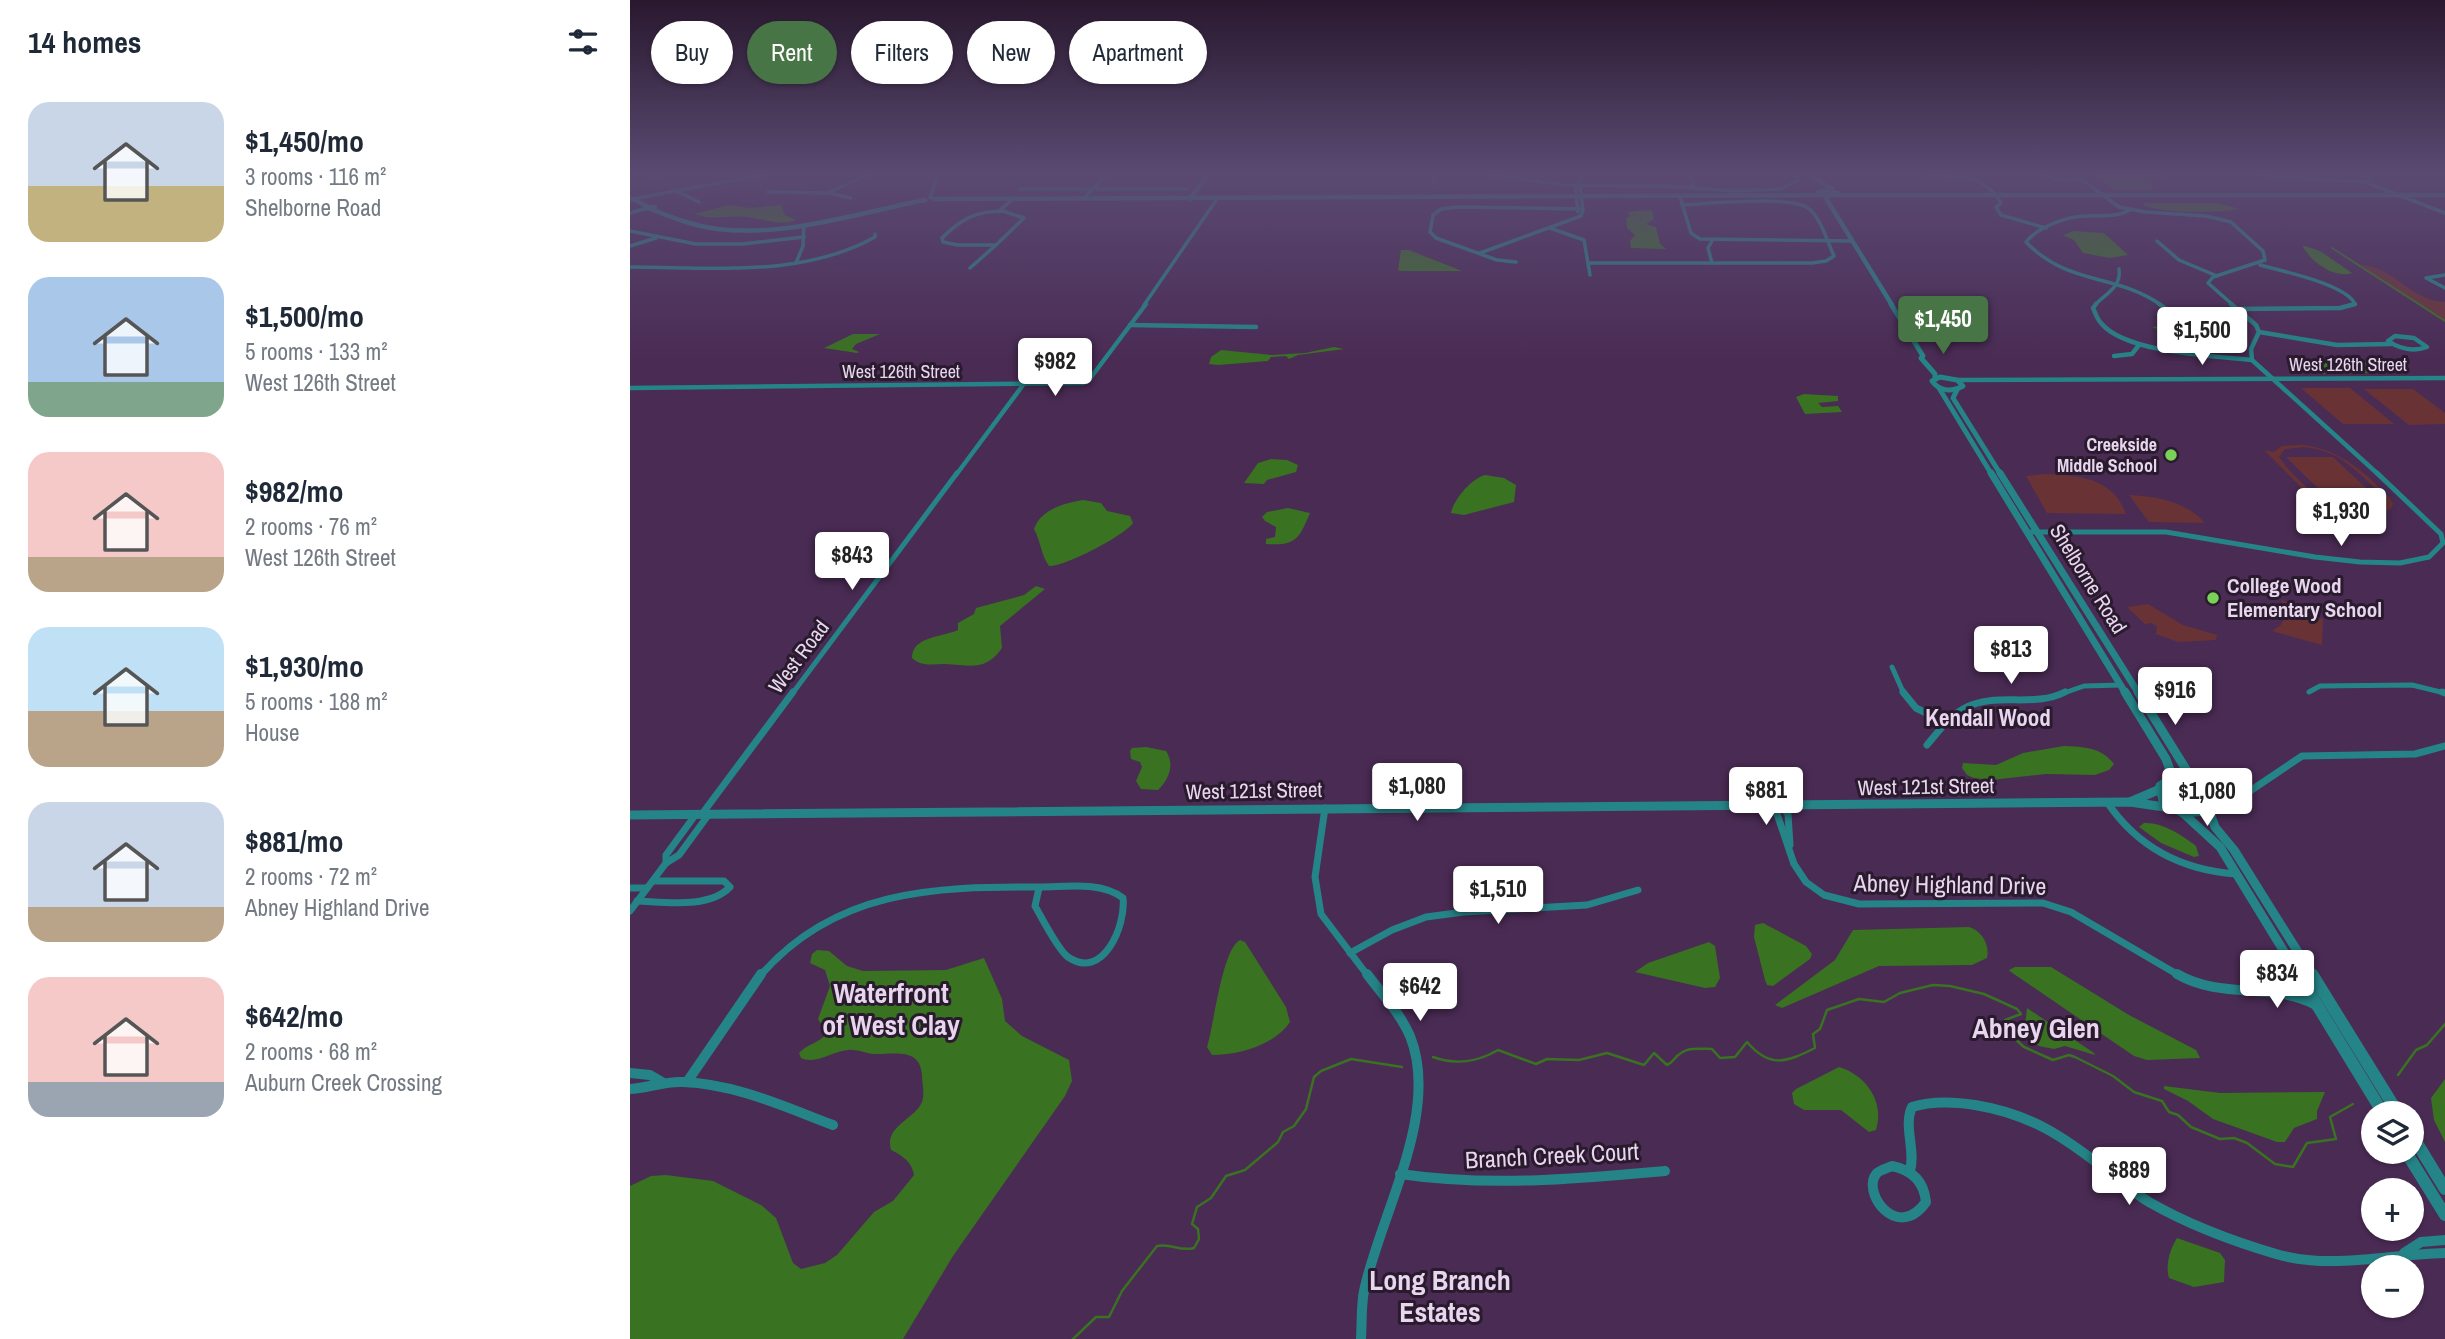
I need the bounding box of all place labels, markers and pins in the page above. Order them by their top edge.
pin: $1,450 [1886,296,2000,356]
pin: $1,500 [2145,308,2259,367]
pin: $982 [1014,338,1096,398]
place label: Creekside Middle School [2057,432,2157,478]
marker: Creekside Middle School [2163,447,2179,463]
pin: $1,930 [2284,489,2398,548]
pin: $843 [811,532,893,592]
place label: College Wood Elementary School [2227,571,2382,624]
marker: College Wood Elementary School [2205,590,2221,606]
pin: $813 [1970,626,2052,686]
pin: $916 [2134,668,2216,727]
pin: $1,080 [1360,764,1474,823]
pin: $881 [1725,768,1807,827]
pin: $1,080 [2150,768,2264,828]
pin: $1,510 [1441,866,1555,926]
pin: $834 [2236,950,2318,1010]
pin: $642 [1379,964,1461,1023]
pin: $889 [2088,1148,2170,1207]

